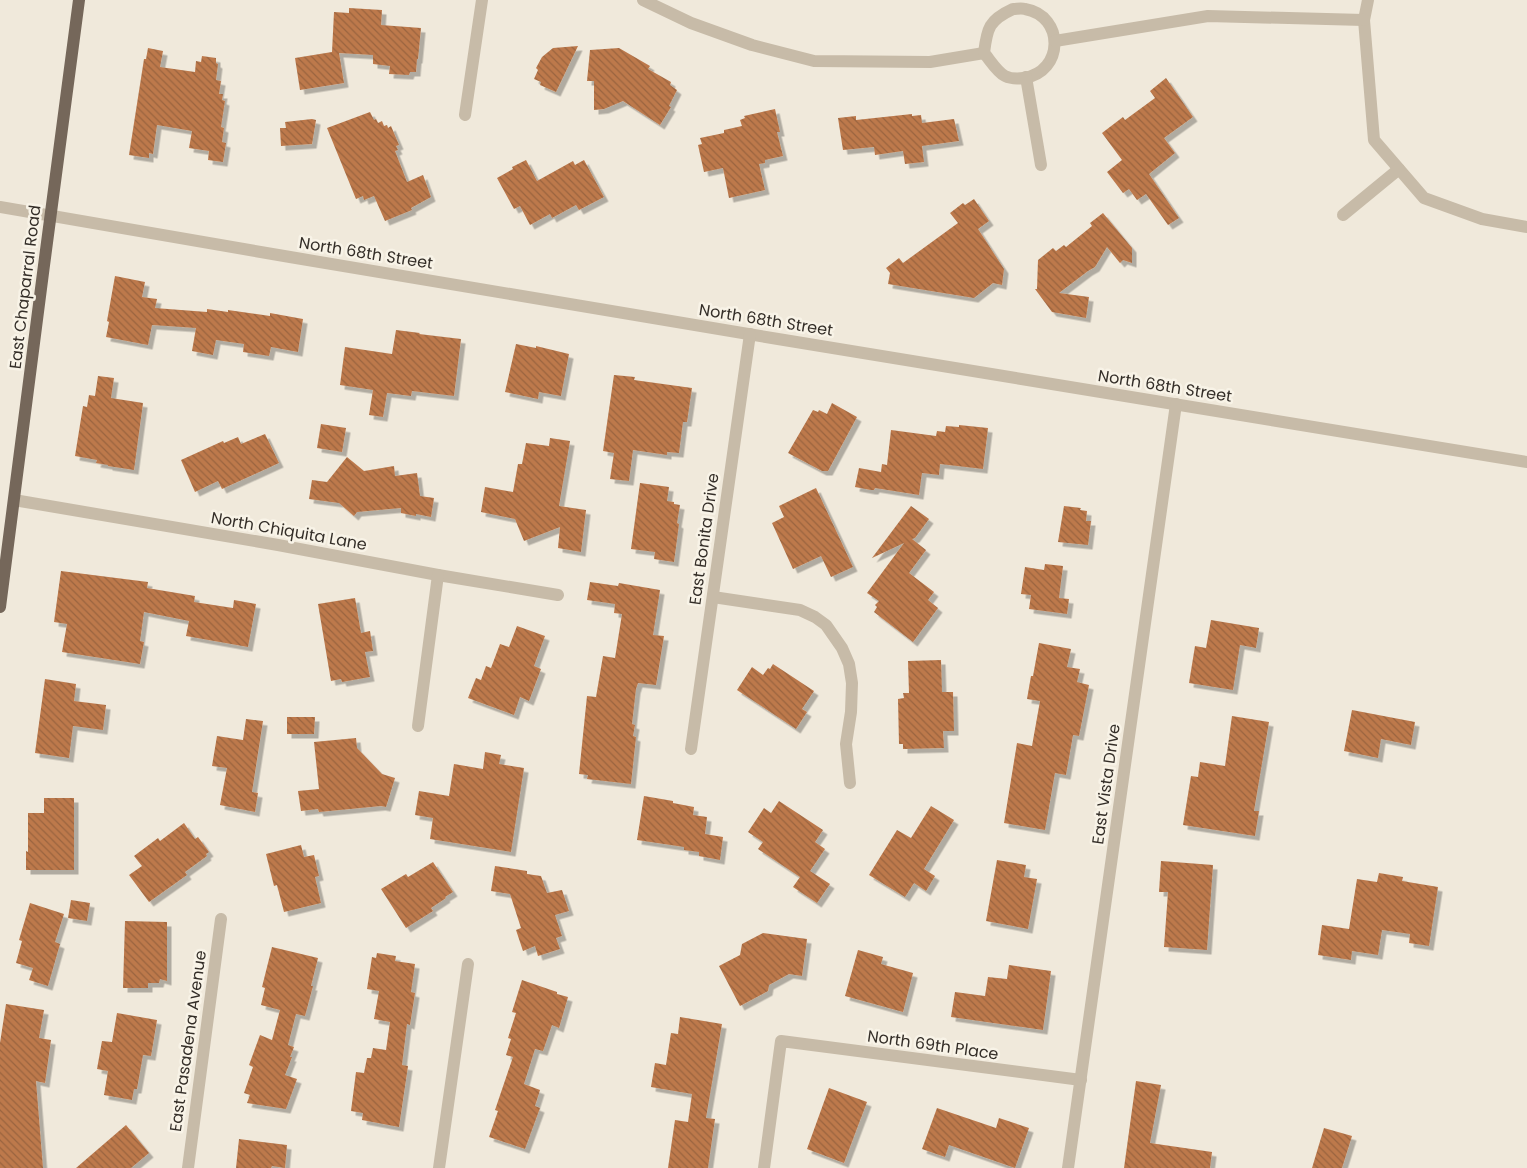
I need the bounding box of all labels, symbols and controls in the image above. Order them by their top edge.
street label: East Chaparral Road [4,204,46,370]
street label: North 68th Street [297,231,435,275]
street label: North 68th Street [697,298,835,342]
street label: North 68th Street [1096,364,1234,408]
street label: East Bonita Drive [683,472,725,606]
street label: North Chiquita Lane [209,506,369,556]
street label: East Vista Drive [1086,722,1126,846]
street label: East Pasadena Avenue [164,949,212,1133]
street label: North 69th Place [866,1024,1000,1066]

